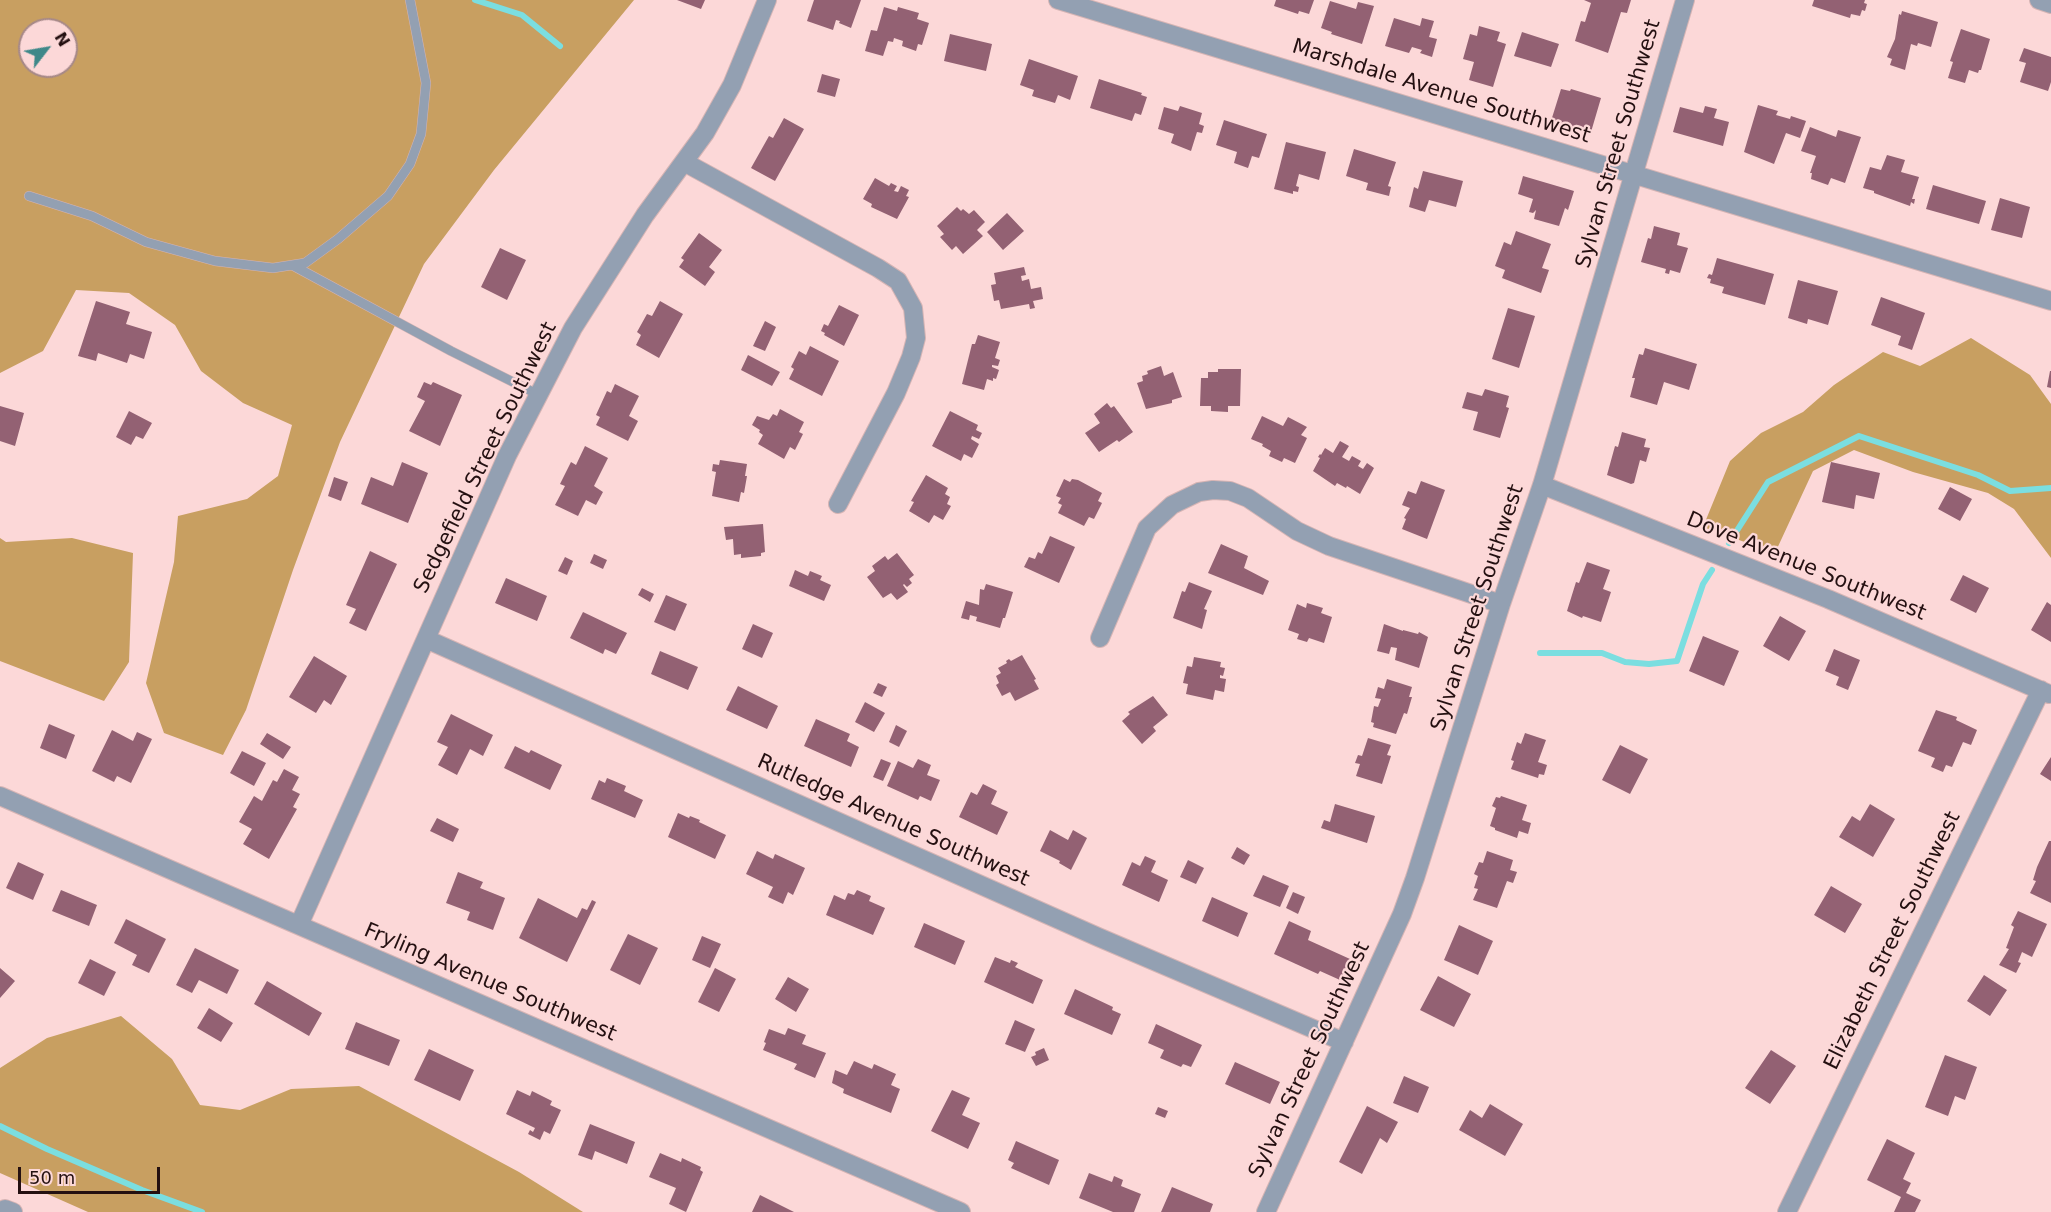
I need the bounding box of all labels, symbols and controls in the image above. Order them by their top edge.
street label: Sylvan Street Southwest [1571,17,1667,271]
north arrow [18,18,78,78]
text: N [51,29,74,50]
street label: Marshdale Avenue Southwest [1289,35,1593,149]
street label: Sedgefield Street Southwest [409,318,563,598]
street label: Sylvan Street Southwest [1426,482,1530,734]
street label: Dove Avenue Southwest [1683,507,1929,627]
street label: Rutledge Avenue Southwest [753,749,1033,893]
street label: Elizabeth Street Southwest [1819,808,1967,1074]
street label: Fryling Avenue Southwest [360,918,620,1048]
street label: Sylvan Street Southwest [1244,938,1376,1182]
scale bar [21,1155,164,1193]
text: 50 m [29,1167,75,1188]

